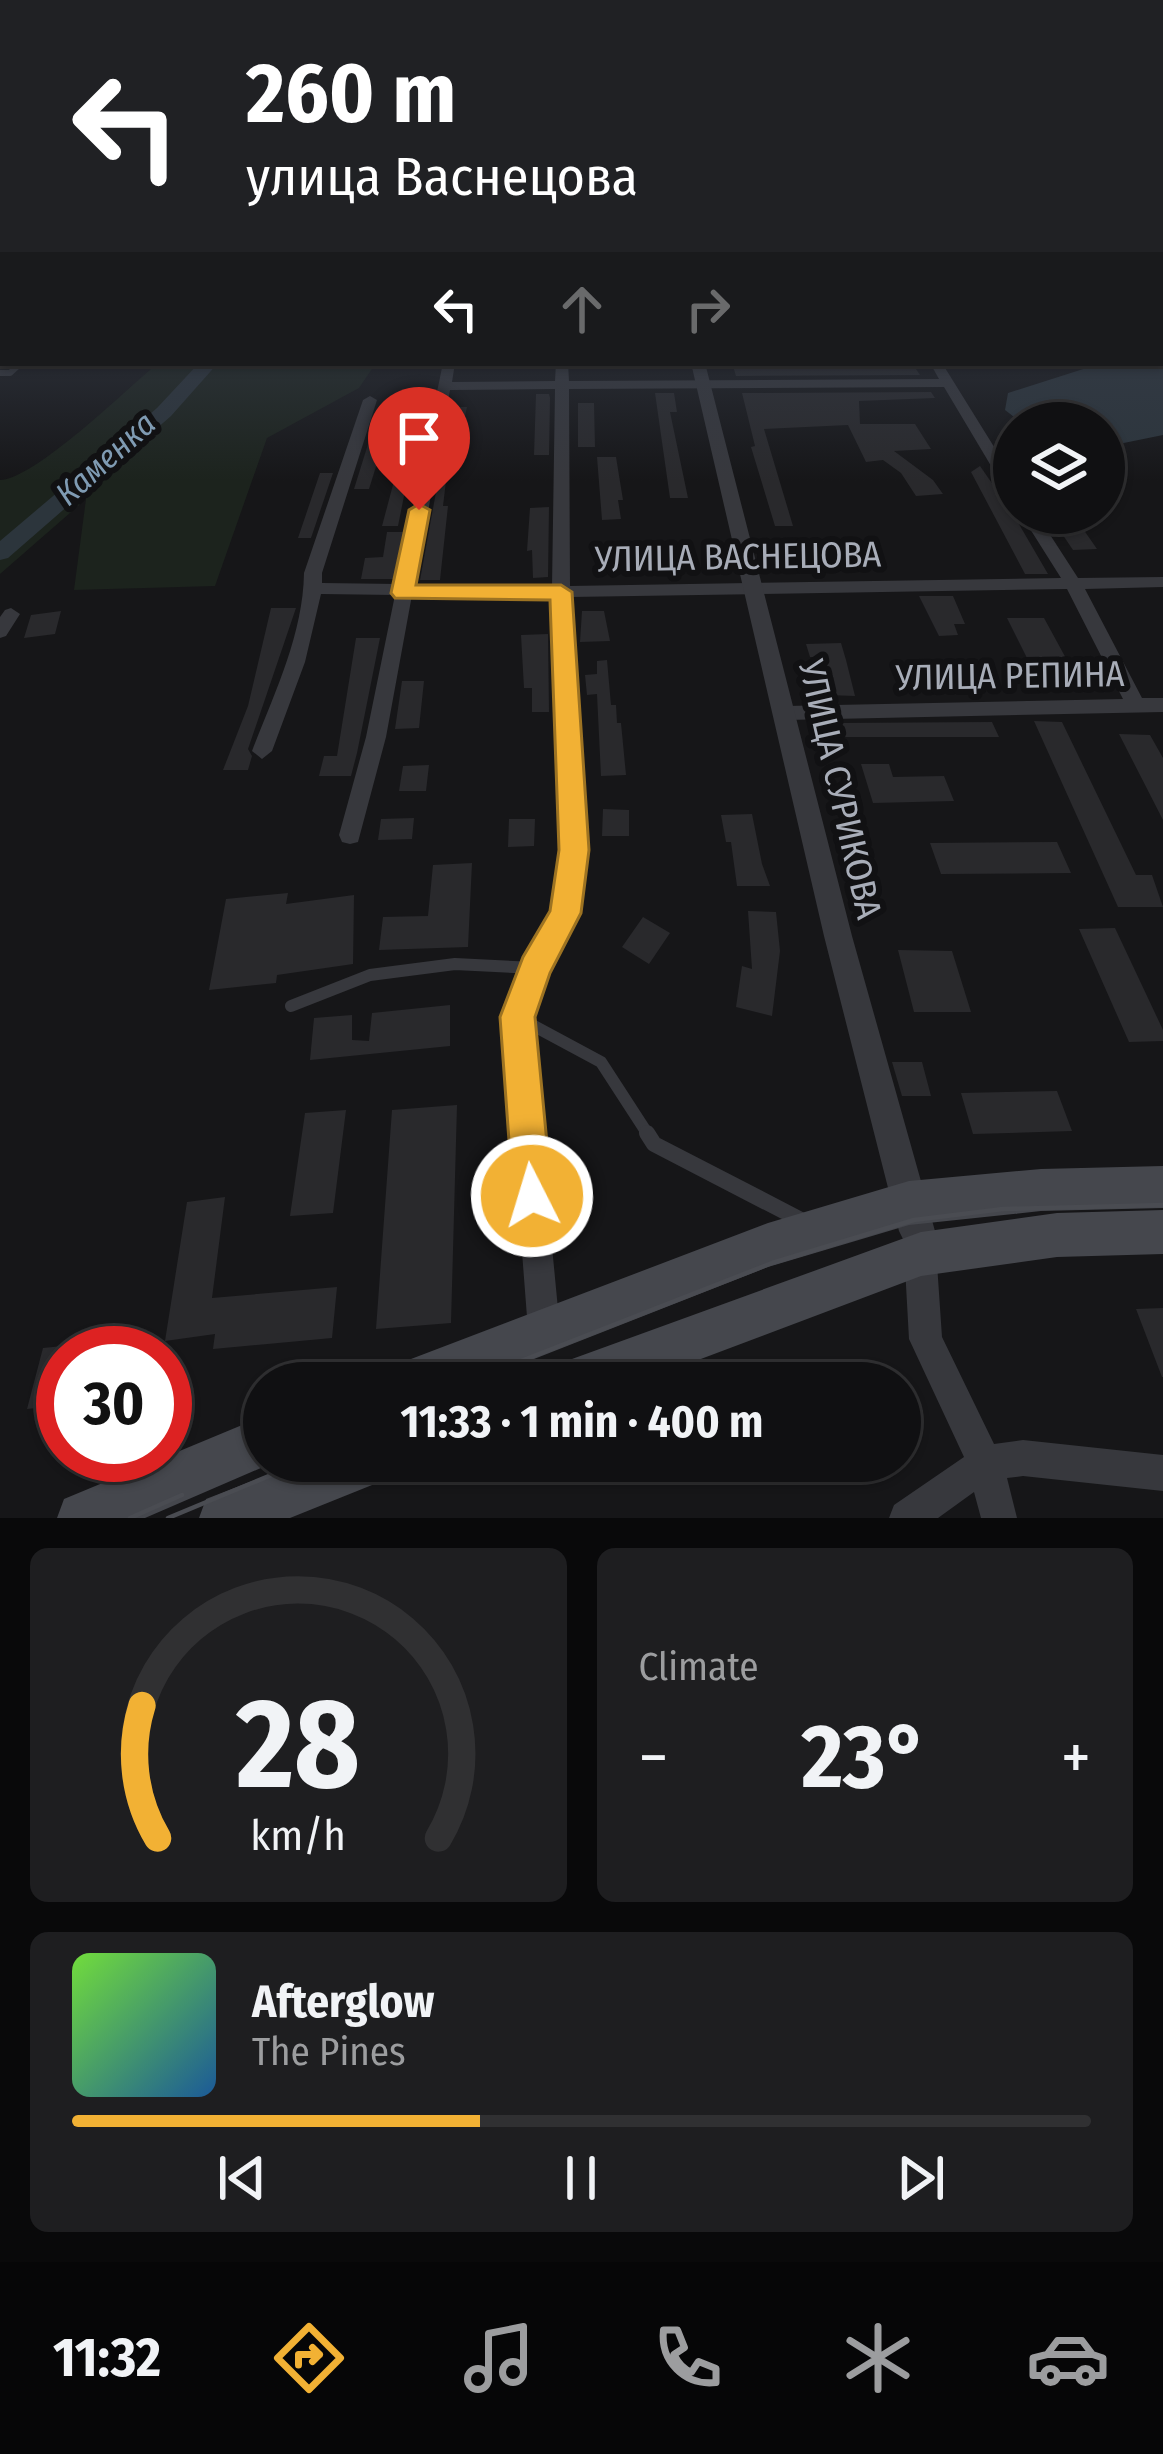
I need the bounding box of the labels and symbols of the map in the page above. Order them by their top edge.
pin [368,387,470,510]
water label: Каменка [48,404,164,514]
street label: УЛИЦА ВАСНЕЦОВА [594,533,882,582]
street label: УЛИЦА РЕПИНА [894,652,1125,700]
street label: УЛИЦА СУРИКОВА [789,654,891,923]
position arrow [469,1133,595,1259]
speed limit sign: 30 [36,1326,192,1482]

